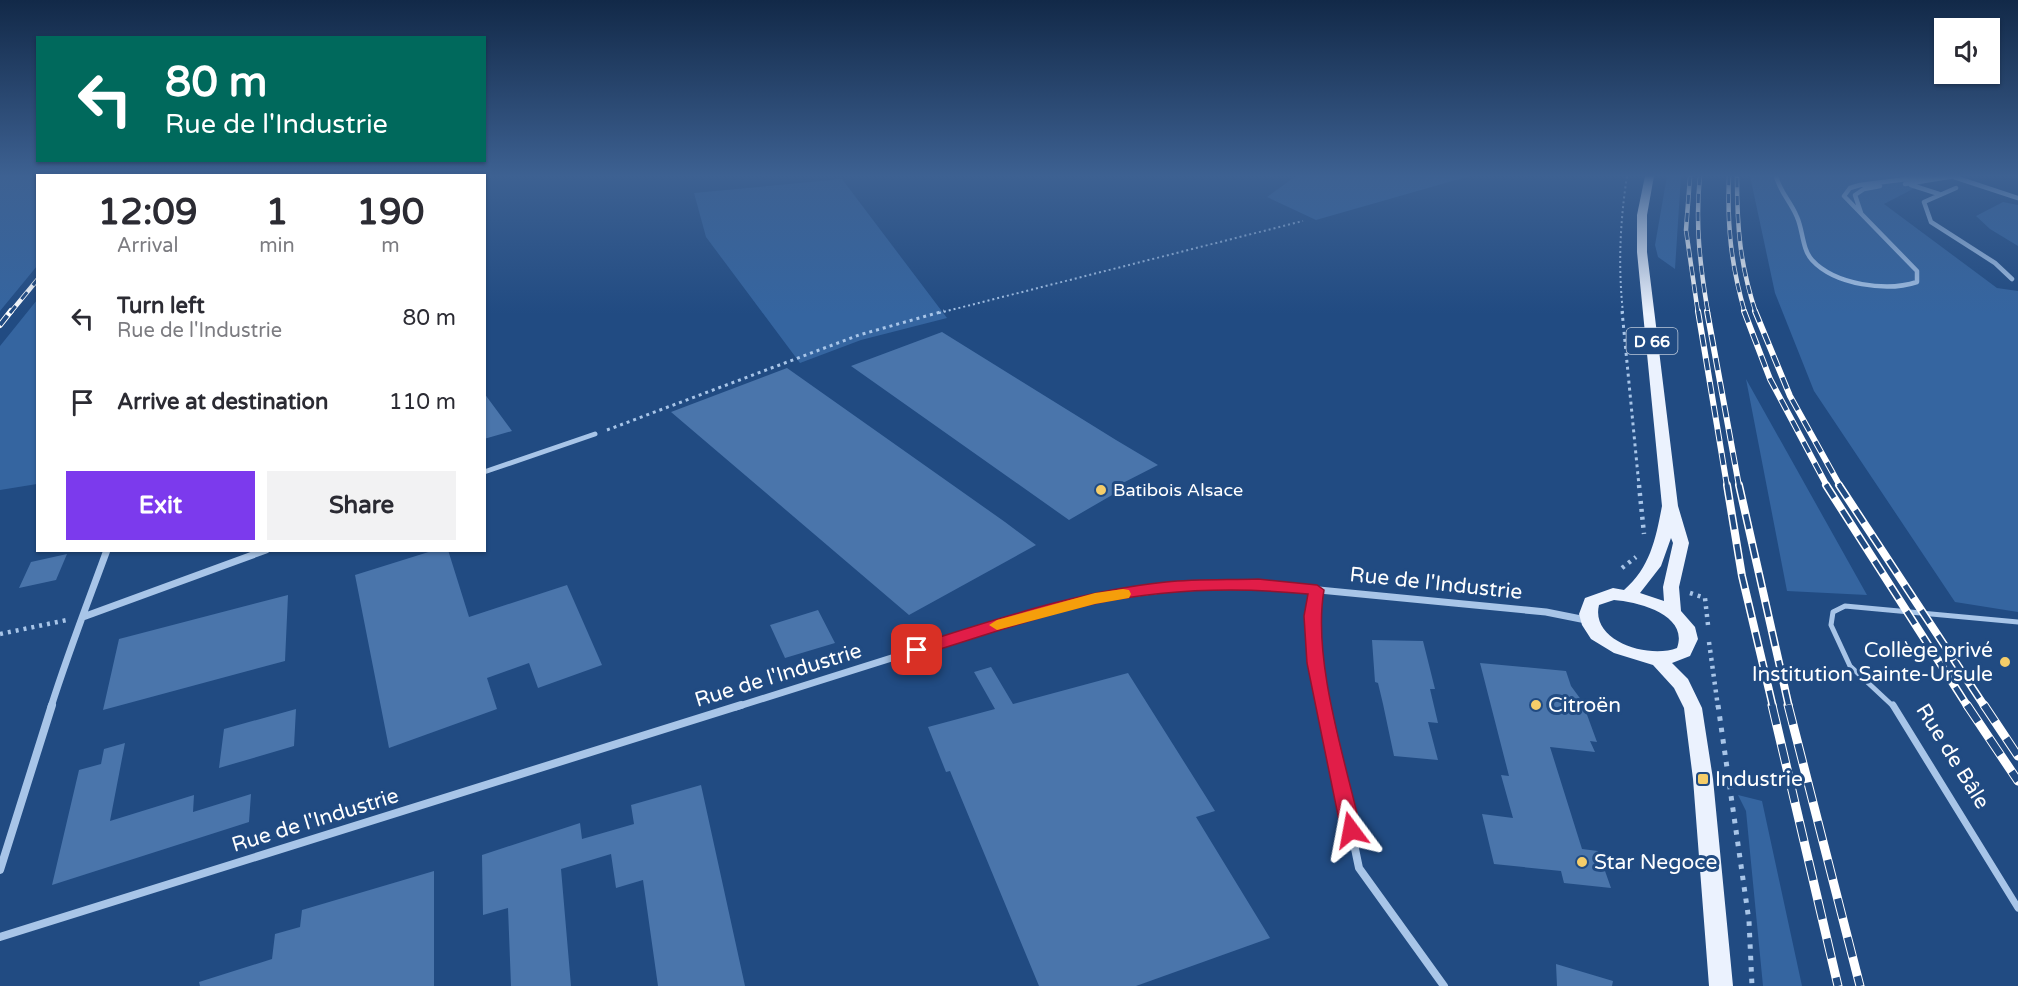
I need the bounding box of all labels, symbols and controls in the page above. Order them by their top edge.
map controls [1934,18,2000,84]
button: sound [1934,18,2000,84]
text: 80 m [165,57,267,108]
icon: left [66,60,144,138]
text: Rue de l'Industrie [165,108,388,141]
text: 12:09 [98,191,198,234]
text: 1 [266,191,288,234]
text: 190 [356,191,424,234]
text: Arrival [117,234,179,258]
text: min [259,234,295,258]
text: m [381,234,400,258]
text: Turn left [117,293,205,319]
icon: left [66,302,99,335]
text: 80 m [402,305,456,331]
text: Rue de l'Industrie [117,319,282,343]
road number: D 66 [1626,328,1678,354]
icon: arrive [66,386,99,419]
text: Arrive at destination [117,389,328,415]
text: 110 m [389,389,456,415]
button: Exit [66,471,255,540]
button: Share [267,471,456,540]
place label: Batibois Alsace [1113,479,1243,501]
marker: Batibois Alsace [1094,483,1108,497]
street label: Rue de l'Industrie [1348,562,1524,605]
pin [891,624,942,675]
icon: arrive [900,633,933,666]
street label: Rue de l'Industrie [692,638,865,713]
place label: Collège privé Institution Sainte-Ursule [1752,638,1993,687]
marker: Collège privé Institution Sainte-Ursule [1998,655,2012,669]
place label: Citroën [1548,693,1621,718]
marker: Citroën [1529,698,1543,712]
street label: Rue de Bâle [1910,699,1995,814]
place label: Industrie [1715,767,1803,792]
marker: Industrie [1696,772,1710,786]
street label: Rue de l'Industrie [229,783,402,858]
position arrow [1319,798,1383,862]
place label: Star Negoce [1594,850,1717,875]
marker: Star Negoce [1575,855,1589,869]

